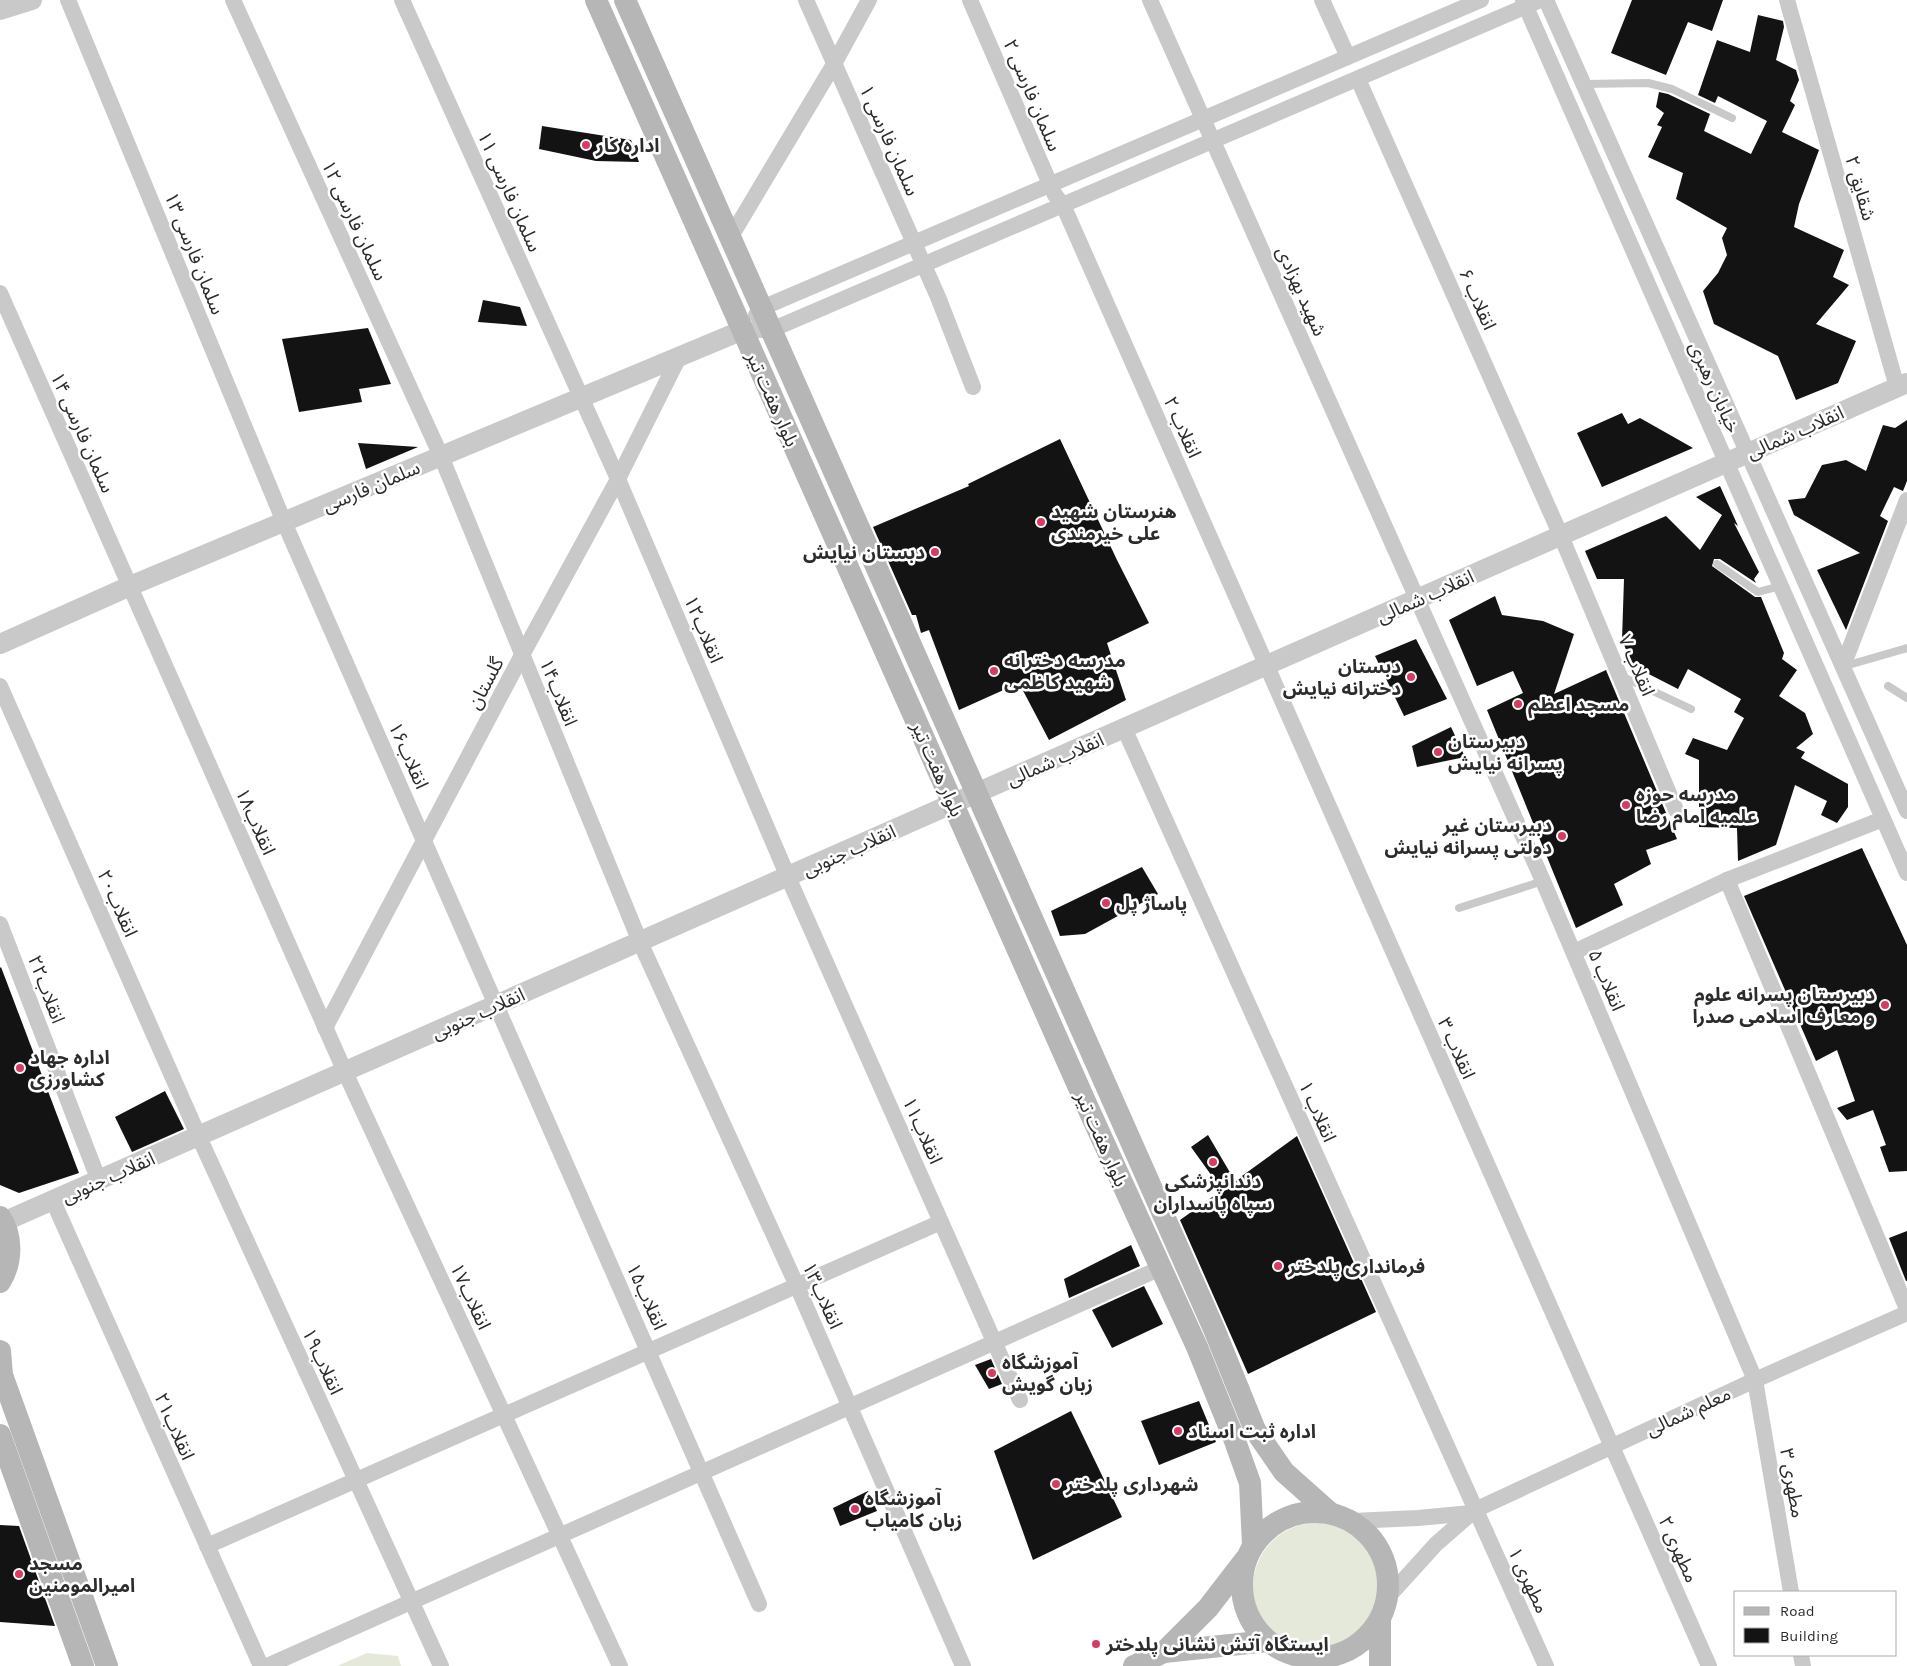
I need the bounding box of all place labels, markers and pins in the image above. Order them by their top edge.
place label: اداره کار [595,135,659,157]
marker: اداره کار [580,139,592,151]
place label: هنرستان شهید علی خیرمندی [1051,501,1177,545]
marker: هنرستان شهید علی خیرمندی [1035,516,1047,528]
place label: دبستان نیایش [803,542,925,564]
marker: دبستان نیایش [929,546,941,558]
place label: مدرسه دخترانه شهید کاظمی [1004,650,1126,694]
place label: دبستان دخترانه نیایش [1283,656,1401,700]
marker: مدرسه دخترانه شهید کاظمی [988,665,1000,677]
marker: دبستان دخترانه نیایش [1405,671,1417,683]
place label: مسجد اعظم [1528,694,1629,719]
marker: مسجد اعظم [1512,698,1524,710]
place label: دبیرستان پسرانه نیایش [1448,731,1563,776]
marker: دبیرستان پسرانه نیایش [1432,746,1444,758]
place label: مدرسه حوزه علمیه امام رضا [1636,784,1757,831]
marker: مدرسه حوزه علمیه امام رضا [1620,799,1632,811]
place label: دبیرستان غیر دولتی پسرانه نیایش [1384,815,1552,860]
marker: دبیرستان غیر دولتی پسرانه نیایش [1556,830,1568,842]
place label: پاساژ پل [1116,893,1187,916]
marker: پاساژ پل [1100,897,1112,909]
place label: دبیرستان پسرانه علوم و معارف اسلامی صدرا [1693,984,1875,1028]
marker: دبیرستان پسرانه علوم و معارف اسلامی صدرا [1879,999,1891,1011]
place label: اداره جهاد کشاورزی [30,1047,110,1091]
marker: اداره جهاد کشاورزی [14,1062,26,1074]
marker: دندانپزشکی سپاه پاسداران [1207,1156,1219,1168]
place label: دندانپزشکی سپاه پاسداران [1153,1171,1273,1216]
place label: فرمانداری پلدختر [1287,1256,1425,1279]
marker: فرمانداری پلدختر [1272,1260,1284,1272]
place label: آموزشگاه زبان گویش [1002,1351,1093,1396]
marker: آموزشگاه زبان گویش [986,1367,998,1379]
place label: اداره ثبت اسناد [1188,1421,1316,1443]
marker: اداره ثبت اسناد [1172,1425,1184,1437]
place label: شهرداری پلدختر [1065,1474,1199,1497]
marker: شهرداری پلدختر [1050,1478,1062,1490]
place label: آموزشگاه زبان کامیاب [865,1487,962,1532]
marker: آموزشگاه زبان کامیاب [849,1503,861,1515]
place label: مسجد امیرالمومنین [29,1553,135,1597]
marker: مسجد امیرالمومنین [13,1568,25,1580]
place label: ایستگاه آتش نشانی پلدختر [1105,1633,1329,1657]
marker: ایستگاه آتش نشانی پلدختر [1090,1638,1102,1650]

